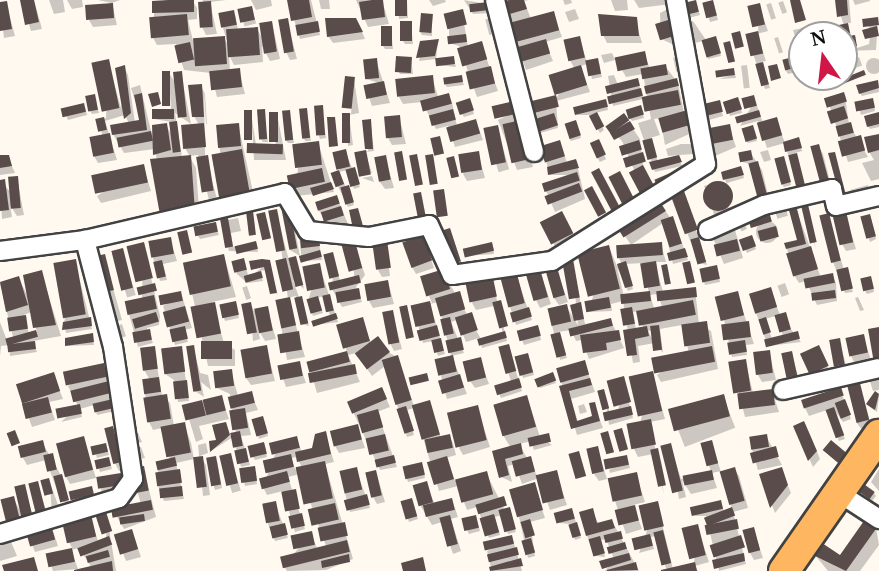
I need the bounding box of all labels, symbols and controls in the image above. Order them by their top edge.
north arrow [788,21,858,91]
text: N [808,23,829,52]

